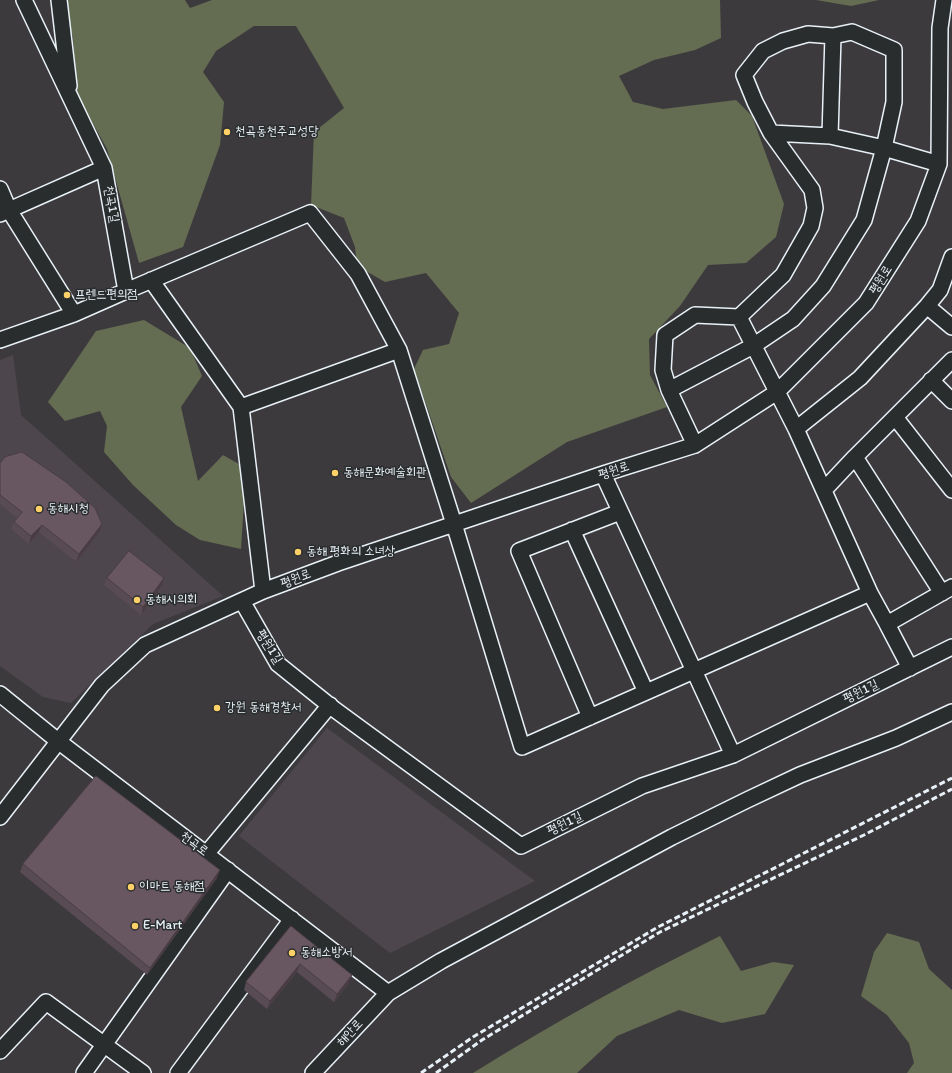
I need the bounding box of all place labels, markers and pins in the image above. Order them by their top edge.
place label: 천곡동천주교성당 [235,124,319,140]
marker: 천곡동천주교성당 [222,127,232,137]
place label: 프렌드편의점 [75,287,138,303]
marker: 프렌드편의점 [62,290,72,300]
place label: 동해문화예술회관 [343,465,427,481]
marker: 동해문화예술회관 [330,468,340,478]
place label: 동해시청 [47,501,89,517]
marker: 동해시청 [34,504,44,514]
place label: 동해 평화의 소녀상 [306,544,396,560]
marker: 동해 평화의 소녀상 [293,547,303,557]
place label: 동해시의회 [145,592,197,608]
marker: 동해시의회 [132,595,142,605]
place label: 강원 동해경찰서 [225,700,301,716]
marker: 강원 동해경찰서 [212,703,222,713]
place label: 이마트 동해점 [139,879,205,895]
marker: 이마트 동해점 [126,882,136,892]
place label: E-Mart [143,918,182,934]
marker: E-Mart [130,921,140,931]
place label: 동해소방서 [300,945,352,961]
marker: 동해소방서 [287,948,297,958]

